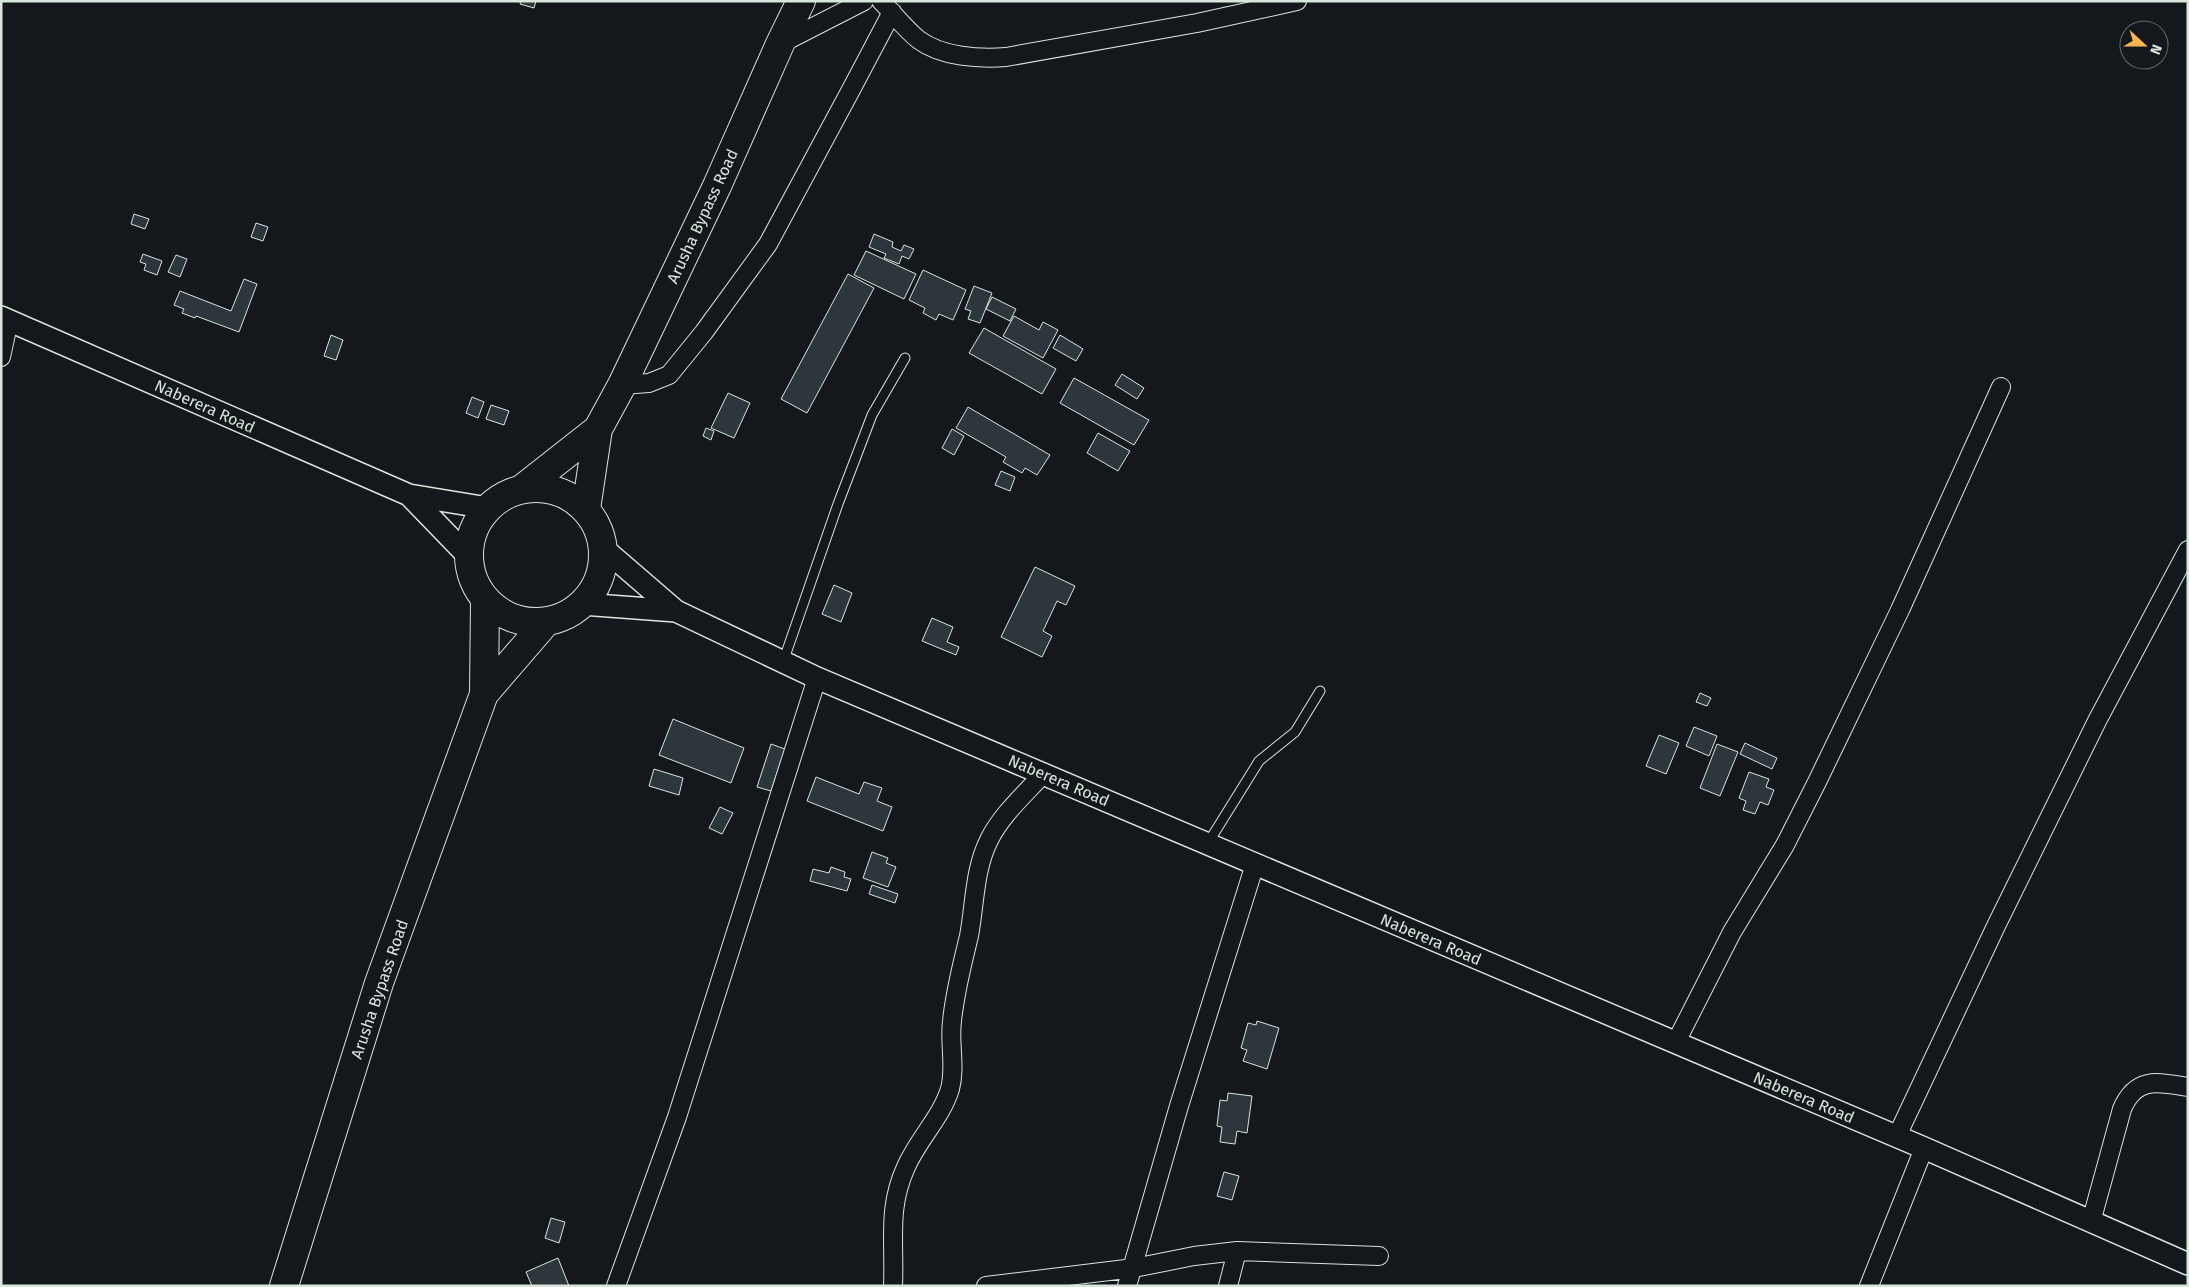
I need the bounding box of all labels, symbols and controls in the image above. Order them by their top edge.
north arrow [2119,20,2169,70]
text: N [2146,42,2165,57]
street label: Arusha Bypass Road [663,146,742,286]
street label: Naberera Road [152,376,258,437]
street label: Naberera Road [1006,751,1112,810]
street label: Naberera Road [1378,910,1484,969]
street label: Arusha Bypass Road [347,917,412,1061]
street label: Naberera Road [1751,1068,1857,1127]

